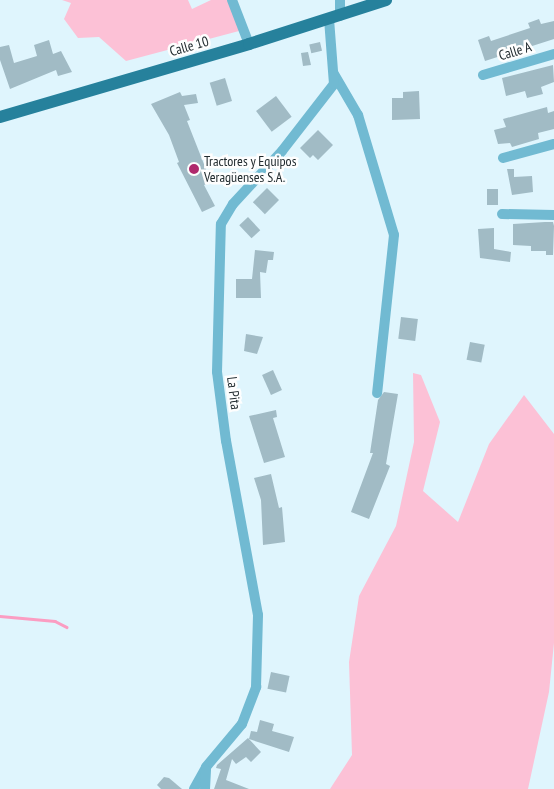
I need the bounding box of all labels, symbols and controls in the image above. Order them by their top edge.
street label: Calle 10 [168,32,210,60]
street label: Calle A [496,38,534,64]
place label: Tractores y Equipos Veragüenses S.A. [204,153,297,186]
marker: Tractores y Equipos Veragüenses S.A. [188,163,200,175]
street label: La Pita [224,376,244,410]

